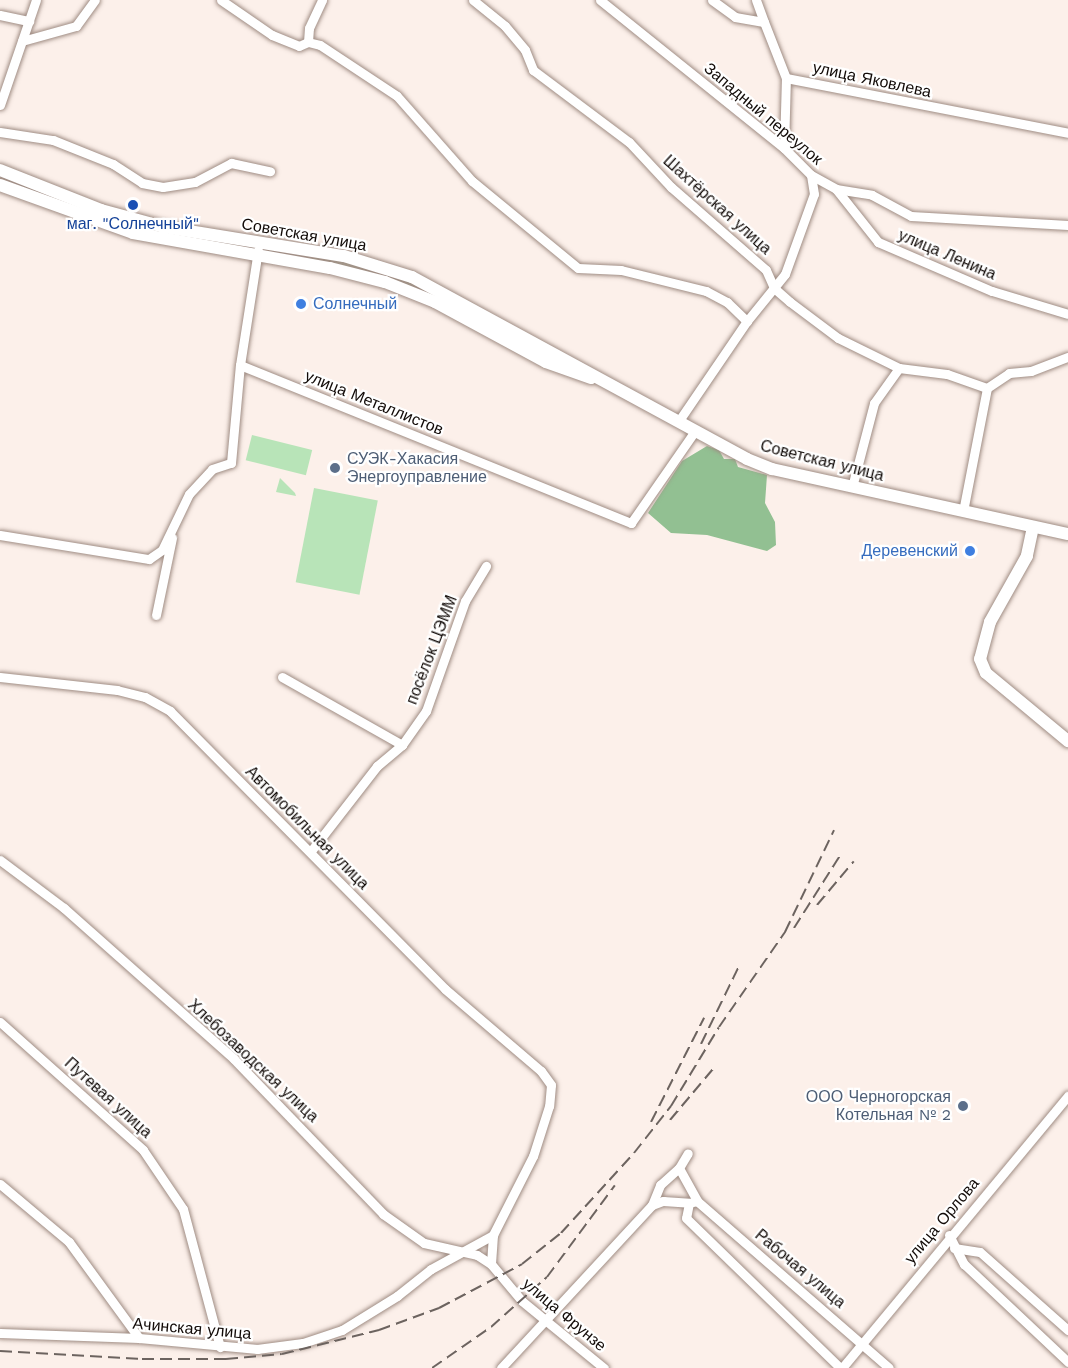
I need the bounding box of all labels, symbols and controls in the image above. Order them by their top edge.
street label: улица Яковлева [811,58,933,102]
street label: Западный переулок [700,59,826,169]
street label: Шахтёрская улица [659,151,775,259]
marker: маг. "Солнечный" [126,198,140,212]
place label: маг. "Солнечный" [67,214,199,234]
street label: Советская улица [240,215,368,255]
street label: улица Ленина [895,226,999,284]
place label: Солнечный [313,294,397,314]
marker: Солнечный [294,297,308,311]
street label: улица Металлистов [302,366,446,440]
street label: Советская улица [758,436,886,486]
place label: СУЭК-Хакасия Энергоуправление [347,449,487,487]
marker: СУЭК-Хакасия Энергоуправление [328,461,342,475]
place label: Деревенский [862,541,958,561]
marker: Деревенский [963,544,977,558]
street label: посёлок ЦЭММ [402,593,462,707]
street label: Автомобильная улица [241,762,373,894]
street label: Хлебозаводская улица [184,996,322,1126]
street label: Путевая улица [60,1054,156,1142]
place label: ООО Черногорская Котельная № 2 [806,1087,951,1125]
marker: ООО Черногорская Котельная № 2 [956,1099,970,1113]
street label: улица Орлова [901,1174,983,1268]
street label: Рабочая улица [751,1226,849,1312]
street label: улица Фрунзе [518,1274,610,1356]
street label: Ачинская улица [132,1314,252,1344]

